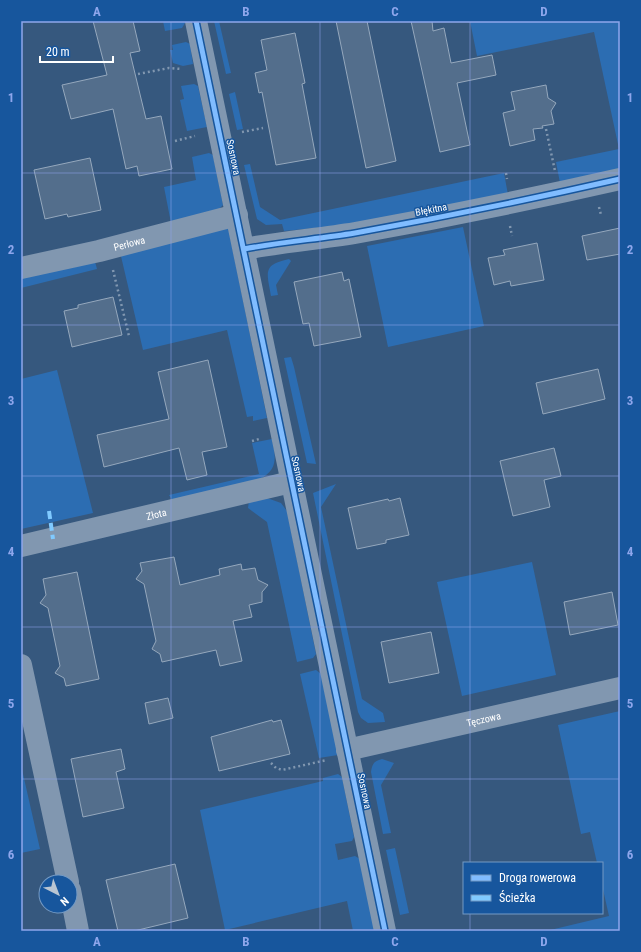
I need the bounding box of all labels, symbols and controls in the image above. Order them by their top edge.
text: A [93,4,101,19]
text: B [242,4,250,19]
text: C [391,4,399,19]
text: D [540,4,548,19]
scale bar [40,38,113,64]
text: 20 m [46,45,70,59]
text: 1 [8,90,14,105]
text: 1 [627,90,633,105]
street label: Sosnowa [224,138,243,176]
street label: Błękitna [414,201,448,218]
street label: Perłowa [112,234,146,253]
text: 2 [8,242,15,257]
text: 2 [627,242,634,257]
text: 3 [8,393,14,408]
text: 3 [627,393,633,408]
street label: Sosnowa [289,455,308,493]
street label: Złota [145,507,168,522]
text: 4 [8,544,15,559]
text: 4 [627,544,634,559]
text: 5 [8,696,15,711]
text: 5 [627,696,634,711]
street label: Tęczowa [466,710,502,729]
street label: Sosnowa [355,772,374,810]
text: 6 [8,847,15,862]
text: 6 [627,847,634,862]
legend [463,862,603,914]
text: Droga rowerowa [499,871,576,885]
north arrow [38,874,78,914]
text: Ścieżka [499,890,536,905]
text: N [57,894,71,908]
text: A [93,934,101,949]
text: B [242,934,250,949]
text: C [391,934,399,949]
text: D [540,934,548,949]

